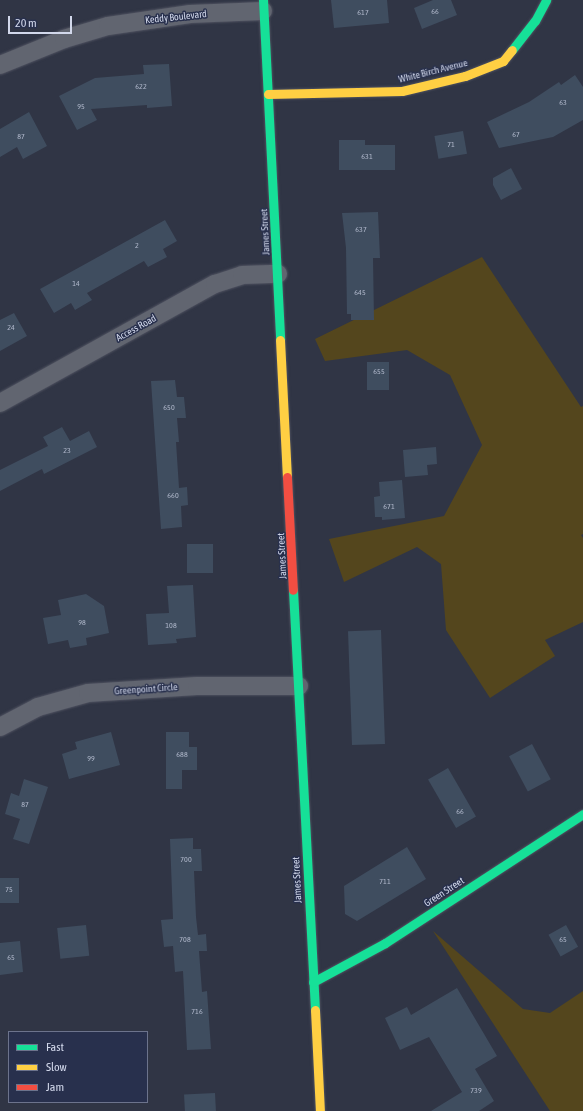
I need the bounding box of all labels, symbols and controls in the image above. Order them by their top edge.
house number: 66 [431,7,439,17]
scale bar [10,8,74,34]
street label: Keddy Boulevard [145,8,207,26]
house number: 617 [357,8,369,18]
text: 20 m [15,16,37,30]
street label: White Birch Avenue [397,57,469,85]
house number: 622 [135,82,147,92]
house number: 63 [559,98,567,108]
house number: 95 [77,102,85,112]
house number: 67 [512,130,520,140]
house number: 87 [17,132,25,142]
house number: 71 [447,140,455,150]
house number: 631 [361,152,373,162]
street label: James Street [258,209,272,255]
house number: 637 [355,225,367,235]
house number: 2 [135,241,139,251]
house number: 14 [72,279,80,289]
house number: 645 [354,288,366,298]
street label: Access Road [114,312,158,344]
house number: 24 [7,323,15,333]
house number: 655 [373,367,385,377]
house number: 650 [163,403,175,413]
house number: 23 [63,446,71,456]
house number: 660 [167,491,179,501]
house number: 671 [383,502,395,512]
street label: James Street [275,533,289,579]
house number: 98 [78,618,86,628]
house number: 108 [165,621,177,631]
street label: Greenpoint Circle [114,681,178,697]
house number: 688 [176,750,188,760]
house number: 99 [87,754,95,764]
house number: 87 [21,800,29,810]
house number: 66 [456,807,464,817]
house number: 700 [180,855,192,865]
street label: James Street [290,857,304,903]
street label: Green Street [422,875,466,909]
house number: 711 [379,877,391,887]
house number: 75 [5,885,13,895]
house number: 708 [179,935,191,945]
house number: 65 [559,935,567,945]
house number: 65 [7,953,15,963]
house number: 716 [191,1007,203,1017]
legend [8,1031,148,1103]
text: Fast [46,1040,64,1054]
text: Slow [46,1060,67,1074]
text: Jam [46,1080,64,1094]
house number: 739 [470,1086,482,1096]

